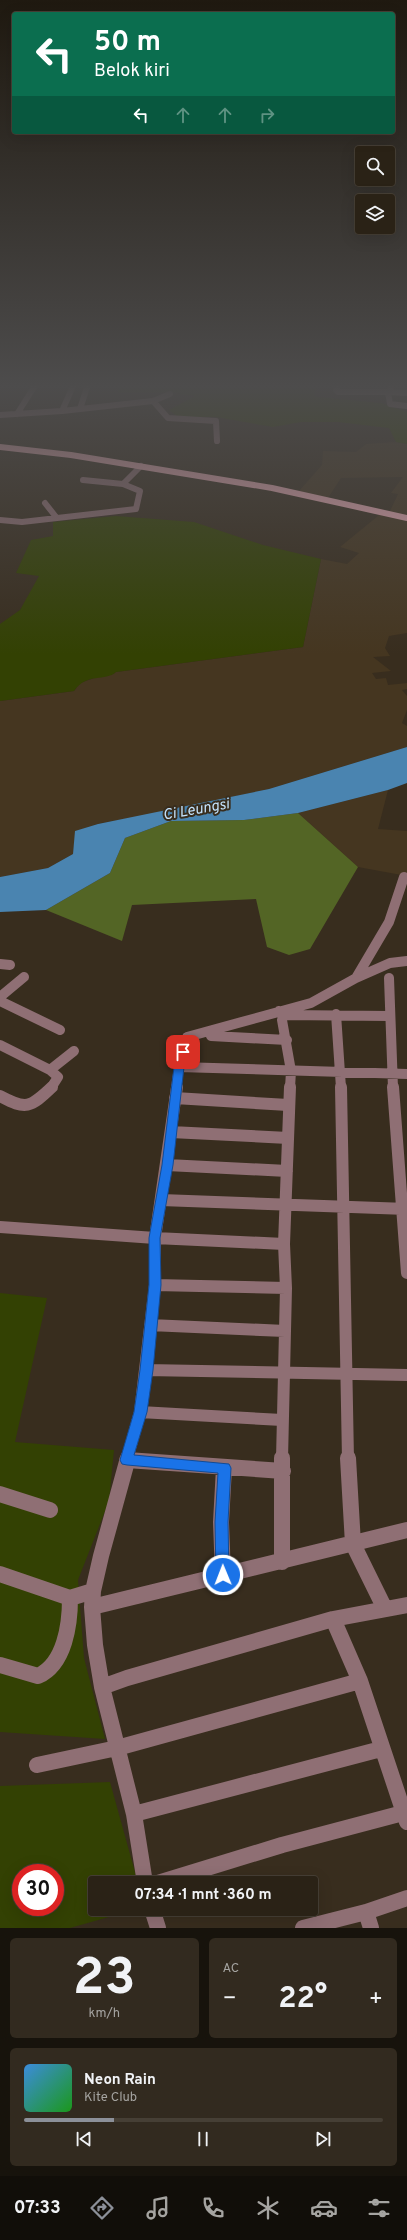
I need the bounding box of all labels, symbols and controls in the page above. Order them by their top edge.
text: 50 m [94,25,161,61]
icon: left [28,28,80,80]
text: Belok kiri [94,60,170,83]
icon: left [130,104,152,126]
icon: ahead [172,104,194,126]
icon: ahead [214,104,236,126]
icon: right [256,104,278,126]
map controls [355,146,395,234]
button: search [355,146,395,186]
button: layers [355,194,395,234]
water label: Ci Leungsi [162,795,232,826]
pin [166,1035,200,1069]
icon: arrive [172,1041,194,1063]
position arrow [202,1554,244,1596]
speed limit sign: 30 [12,1864,64,1916]
text: 07:34 · 1 mnt · 360 m [134,1886,272,1905]
text: 23 [73,1947,136,2013]
text: AC [223,1961,239,1977]
text: 22° [278,1981,327,2018]
text: − [223,1986,237,2013]
text: + [369,1986,383,2013]
text: km/h [88,2006,120,2022]
text: Neon Rain [84,2071,156,2090]
text: Kite Club [84,2090,137,2106]
icon: previous [73,2128,95,2150]
icon: pause [192,2128,214,2150]
icon: next [312,2128,334,2150]
icon: directions [88,2194,116,2222]
icon: music [144,2194,172,2222]
icon: phone [199,2194,227,2222]
icon: climate [254,2194,282,2222]
icon: car [310,2194,338,2222]
icon: filters [365,2194,393,2222]
text: 07:33 [14,2197,61,2220]

